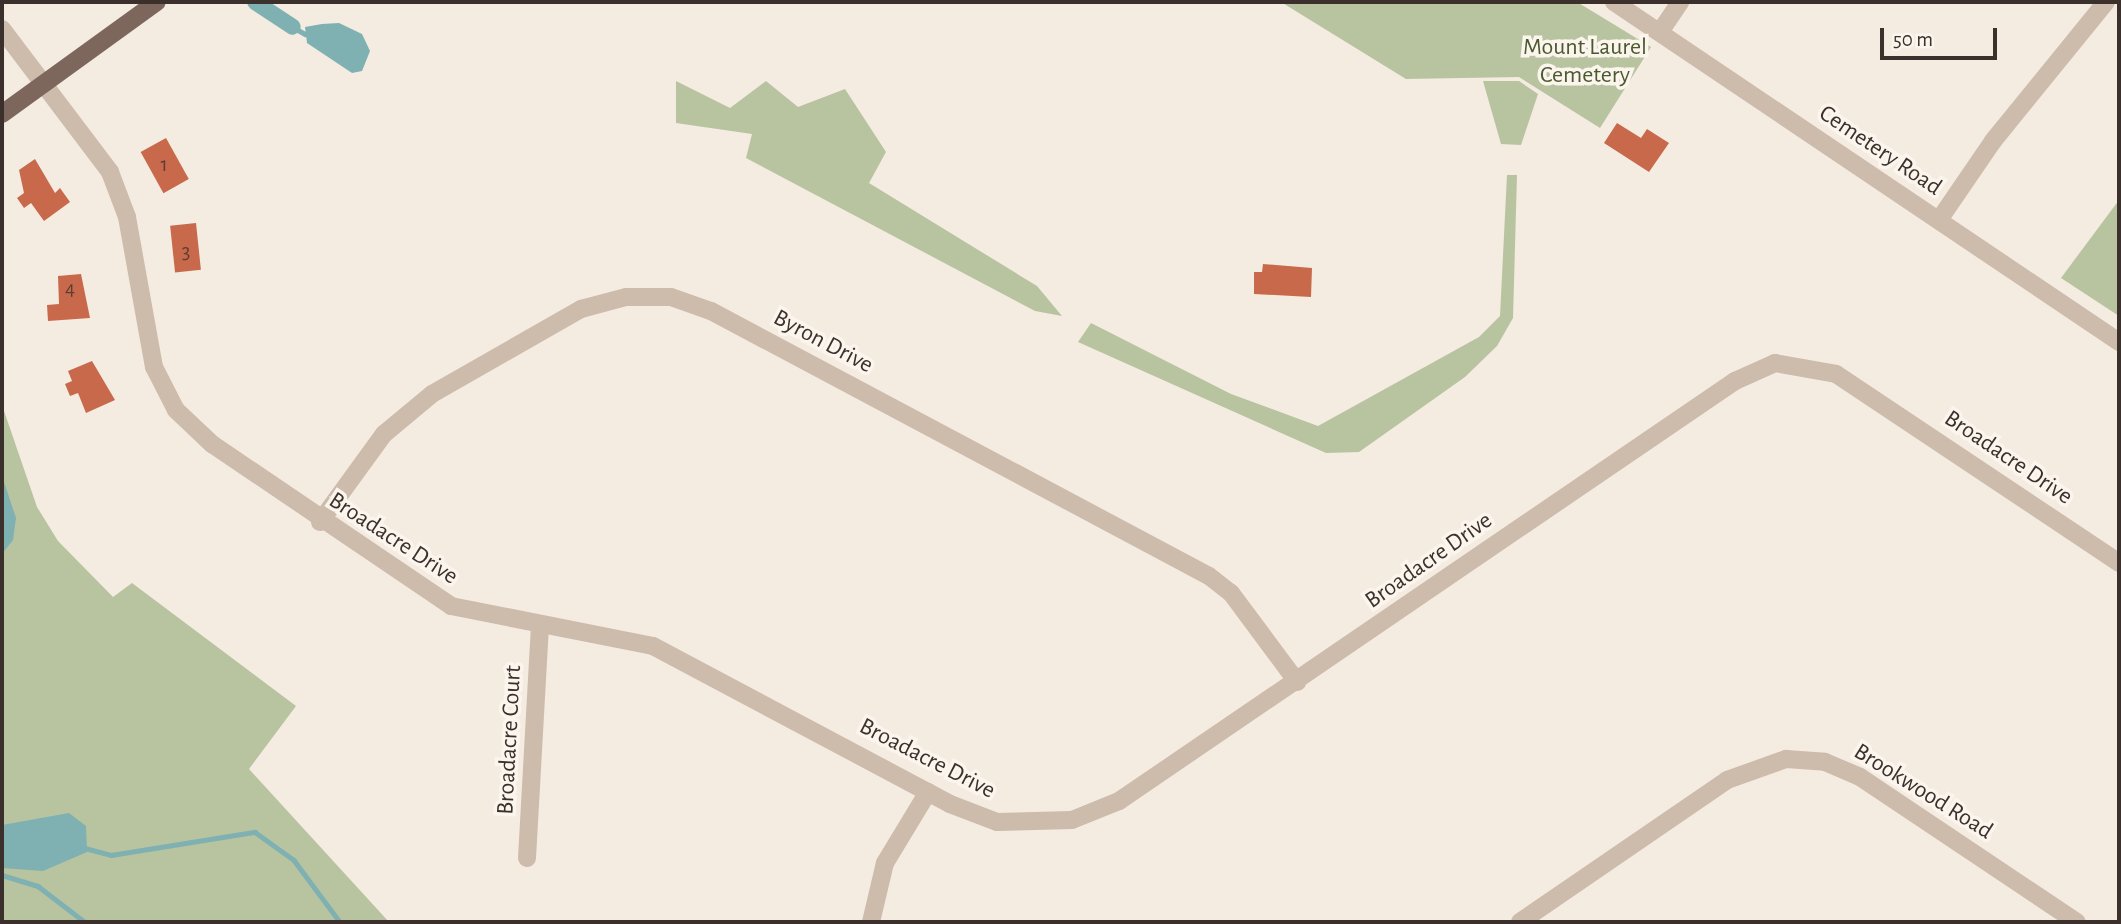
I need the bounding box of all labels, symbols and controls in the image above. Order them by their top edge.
scale bar [1883,14,2000,58]
text: 50 m [1893,29,1933,50]
park label: Mount Laurel Cemetery [1523,34,1647,90]
street label: Cemetery Road [1813,99,1947,203]
house number: 1 [160,152,168,178]
house number: 3 [182,239,190,265]
house number: 4 [65,276,75,302]
street label: Byron Drive [768,304,878,380]
street label: Broadacre Drive [1938,405,2078,511]
street label: Broadacre Drive [323,487,463,591]
street label: Broadacre Drive [1360,507,1498,615]
street label: Broadacre Court [492,665,528,815]
street label: Broadacre Drive [854,712,1000,806]
street label: Brookwood Road [1848,738,1998,846]

